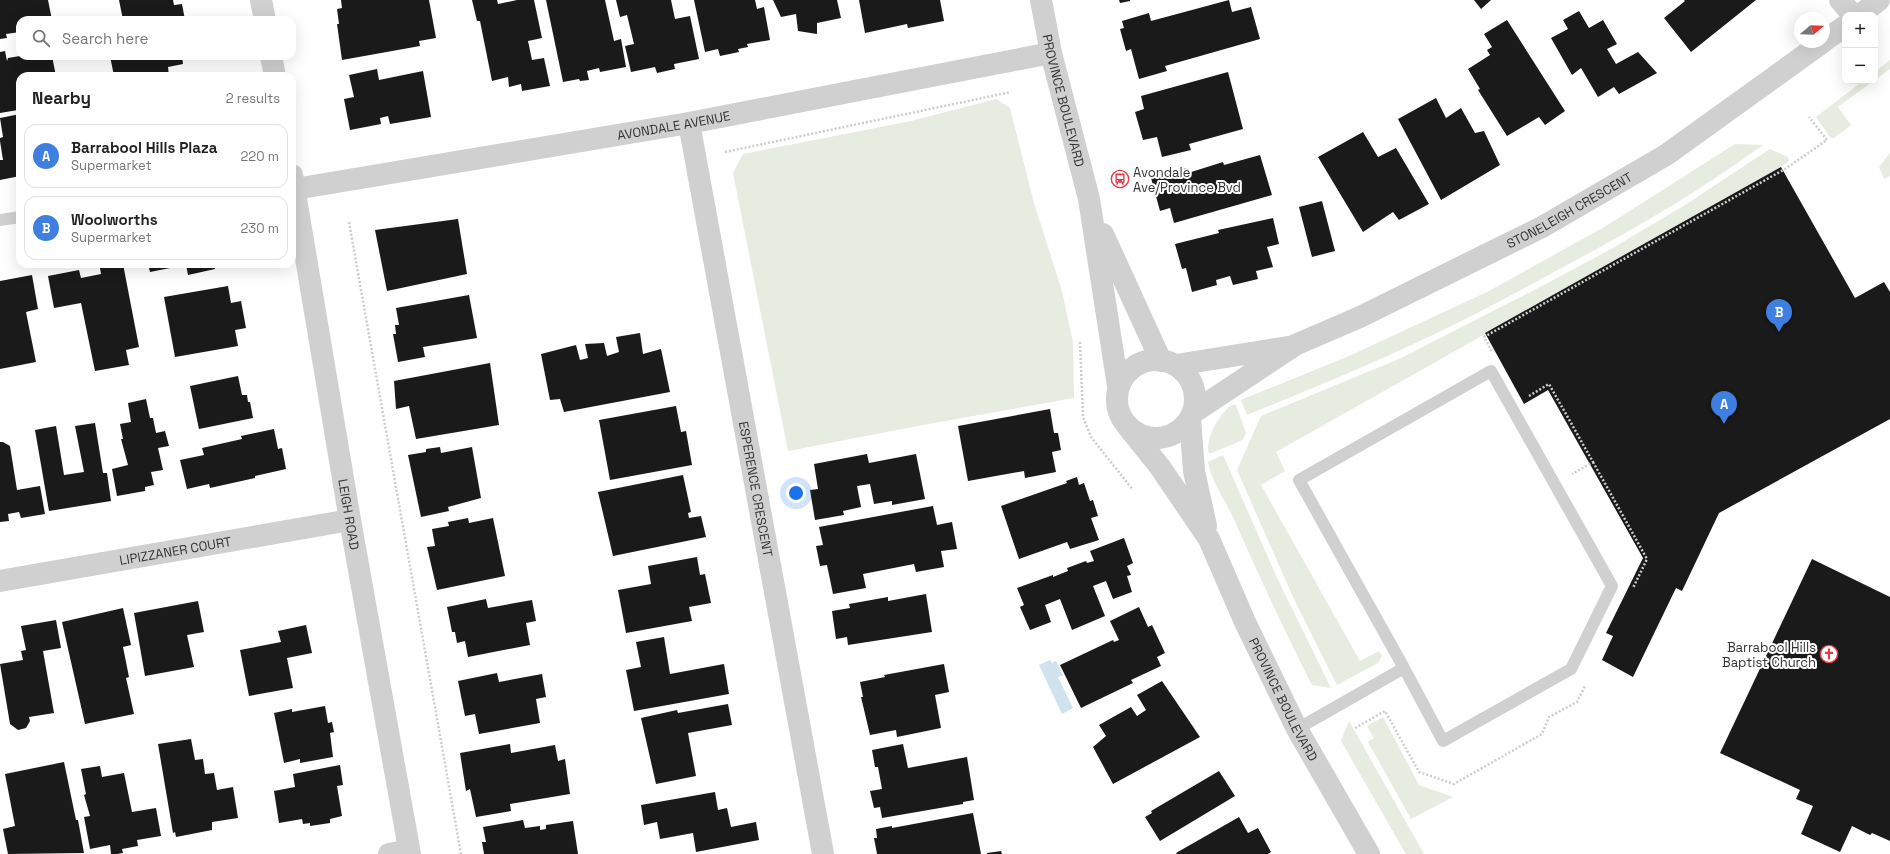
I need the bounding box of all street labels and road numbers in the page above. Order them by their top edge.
street label: PROVINCE BOULEVARD [1039,33,1089,169]
street label: AVONDALE AVENUE [616,107,732,143]
street label: STONELEIGH CRESCENT [1503,168,1635,252]
street label: ESPERENCE CRESCENT [735,420,777,558]
street label: LEIGH ROAD [335,477,364,551]
street label: LIPIZZANER COURT [118,532,233,569]
street label: PROVINCE BOULEVARD [1245,635,1322,764]

